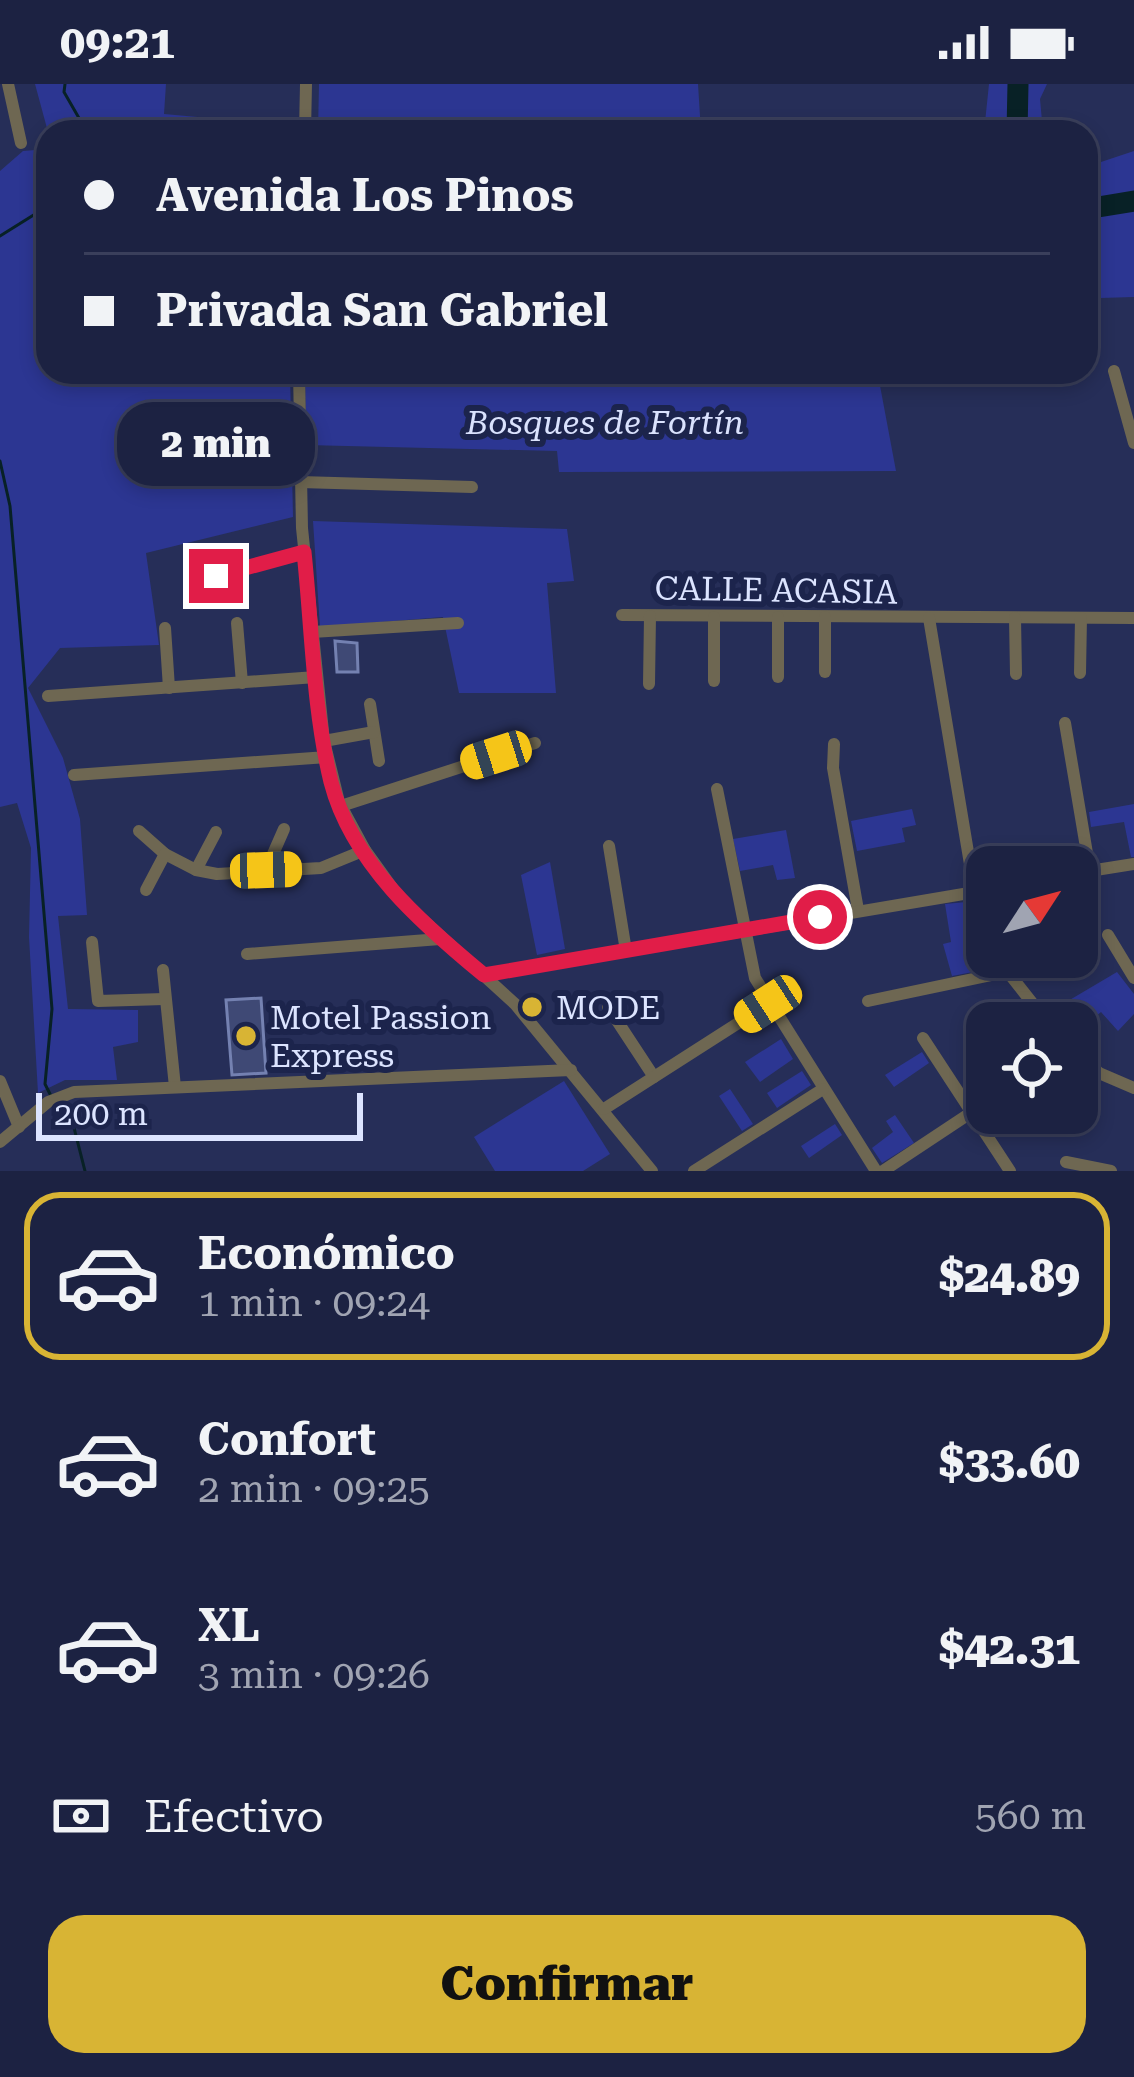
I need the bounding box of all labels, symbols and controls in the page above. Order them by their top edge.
text: 09:21 [60,16,175,69]
text: Avenida Los Pinos [156,169,574,222]
text: Privada San Gabriel [156,284,608,337]
callout: 2 min [117,402,315,486]
park label: Bosques de Fortín [465,403,744,442]
text: 2 min [161,421,271,467]
route end [189,549,243,603]
street label: CALLE ACASIA [654,568,898,612]
car [456,727,536,783]
north arrow [966,846,1098,978]
map controls [966,846,1098,1134]
car [229,851,303,889]
route start [793,890,847,944]
car [728,969,808,1039]
place label: MODE [556,988,660,1027]
marker: MODE [519,994,545,1020]
place label: Motel Passion Express [270,998,491,1075]
button: locate [966,1002,1098,1134]
marker: Motel Passion Express [233,1023,259,1049]
scale bar [36,1087,363,1140]
text: 200 m [54,1094,148,1133]
icon: car [54,1222,162,1330]
text: Económico [198,1227,455,1280]
text: $24.89 [939,1250,1080,1303]
text: 1 min · 09:24 [198,1280,430,1326]
icon: car [54,1408,162,1516]
text: Confort [198,1413,376,1466]
text: $33.60 [939,1436,1080,1489]
text: 2 min · 09:25 [198,1466,430,1512]
icon: car [54,1594,162,1702]
text: XL [198,1599,260,1652]
text: $42.31 [939,1622,1080,1675]
text: 3 min · 09:26 [198,1652,430,1698]
icon: cash [48,1783,114,1849]
text: Efectivo [144,1790,324,1843]
text: 560 m [975,1793,1086,1839]
button: Confirmar [48,1915,1086,2053]

